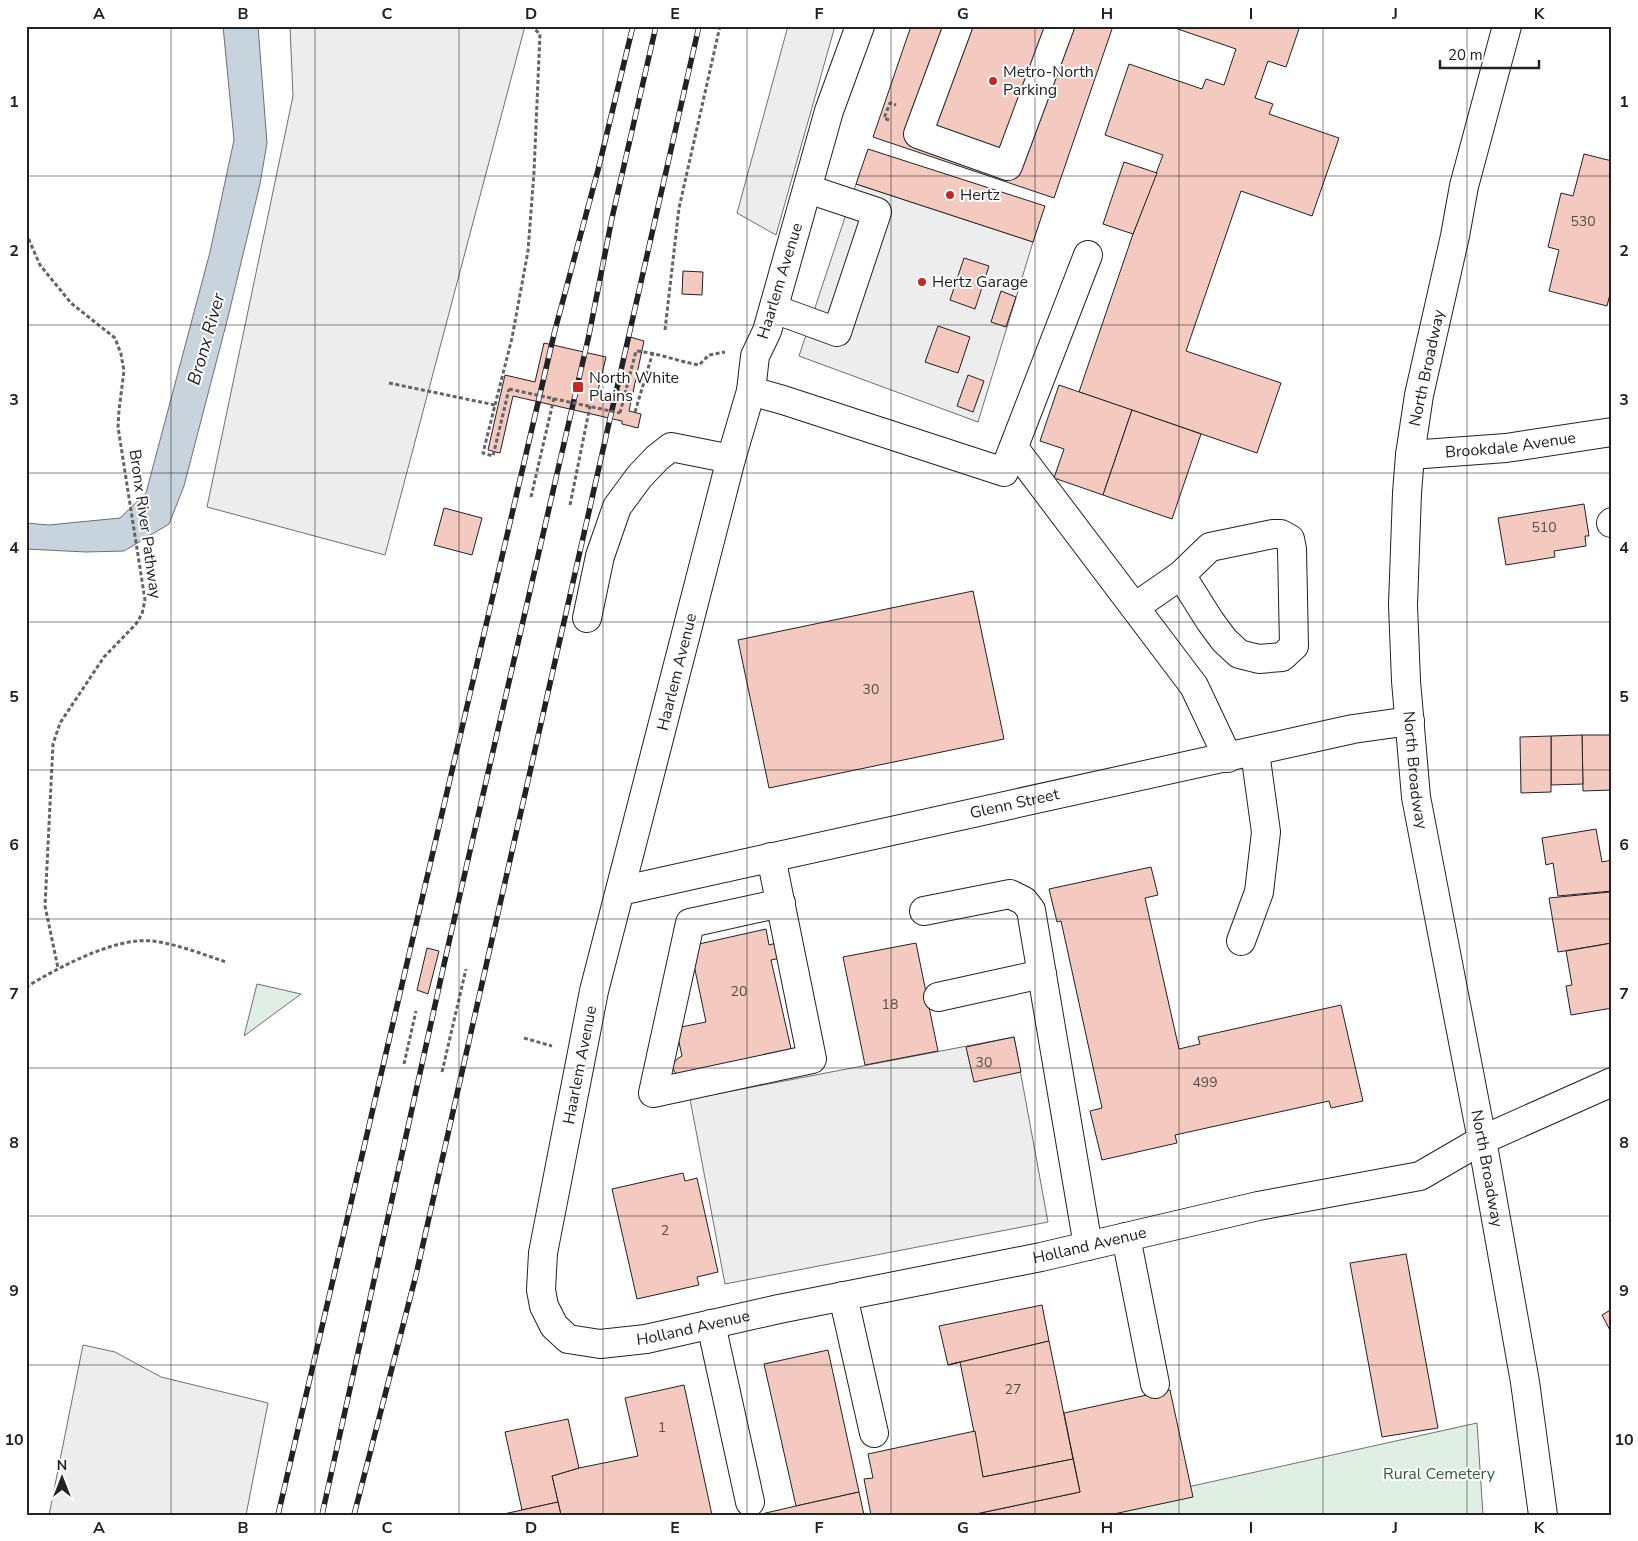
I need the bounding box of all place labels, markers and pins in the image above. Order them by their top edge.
place label: Metro-North Parking [1003,61,1094,101]
marker: Metro-North Parking [987,75,999,87]
place label: Hertz [960,184,1000,206]
marker: Hertz [944,189,956,201]
place label: Hertz Garage [932,271,1028,293]
marker: Hertz Garage [916,276,928,288]
place label: North White Plains [589,367,679,407]
marker: North White Plains [571,380,585,394]

